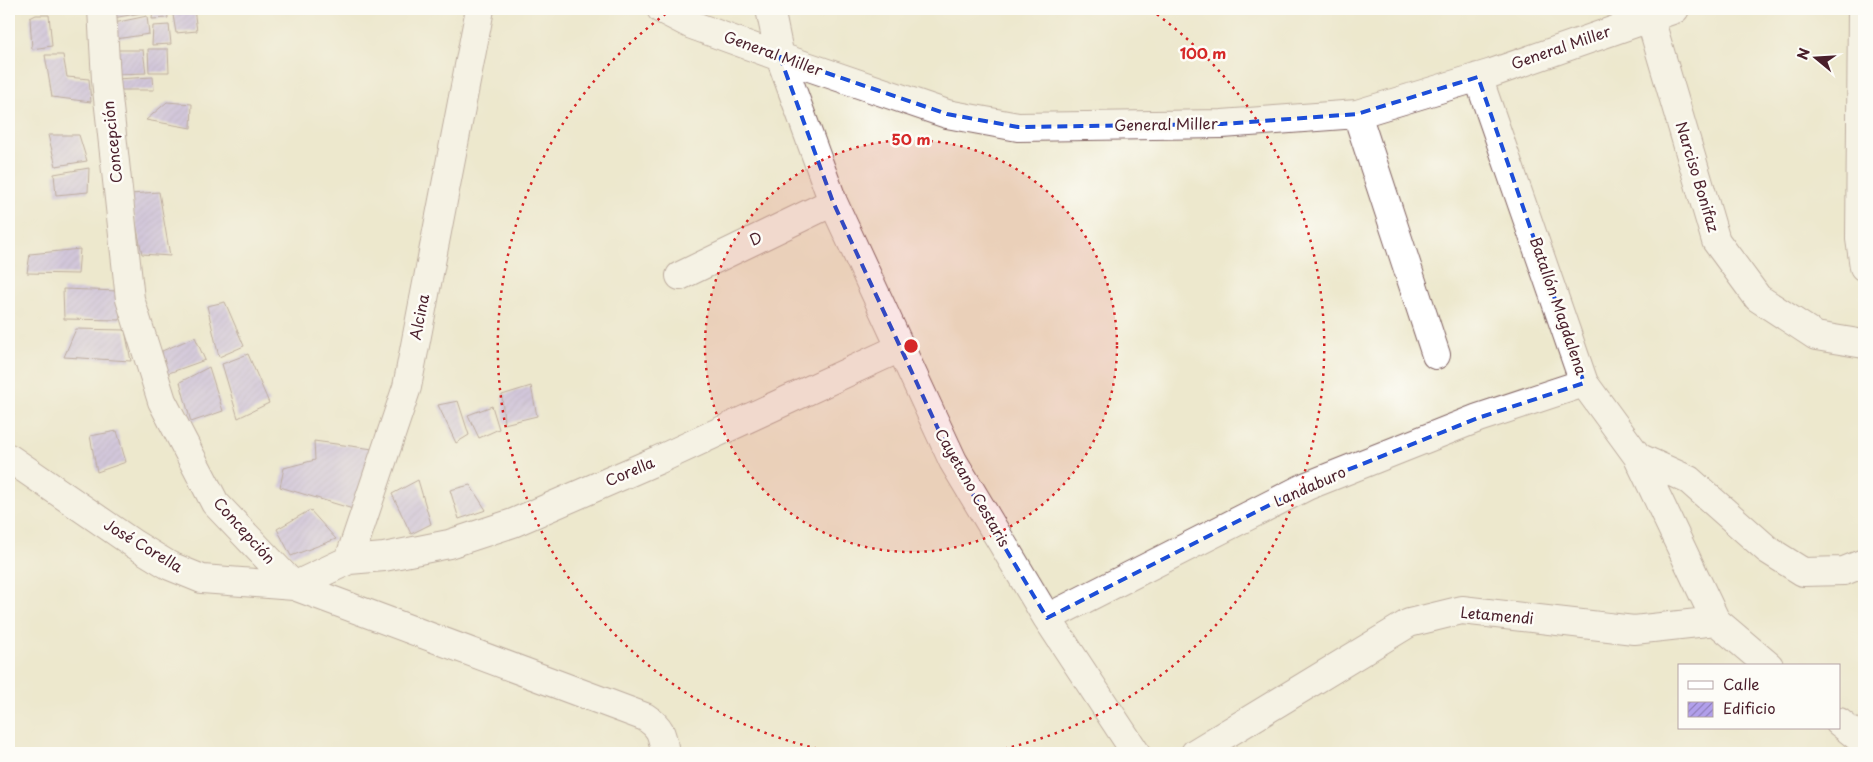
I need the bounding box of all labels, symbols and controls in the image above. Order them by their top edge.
street label: General Miller [1508,19,1613,74]
street label: General Miller [721,24,826,81]
north arrow [1790,32,1840,82]
text: 100 m [1180,41,1226,64]
text: N [1791,45,1815,62]
street label: Concepción [96,100,127,184]
street label: General Miller [1114,111,1218,136]
street label: Narciso Bonifaz [1671,118,1726,235]
text: 50 m [892,127,930,150]
street label: D [745,225,766,251]
street label: Batallón Magdalena [1525,233,1594,378]
street label: Alcina [403,291,434,342]
centre of rings [902,337,920,355]
street label: Cayetano Cestaris [930,424,1017,551]
street label: Corella [601,450,658,491]
street label: Landaburo [1270,460,1349,512]
street label: Concepción [209,492,281,568]
street label: José Corella [100,512,188,578]
street label: Letamendi [1459,600,1535,629]
legend [1678,664,1840,730]
text: Calle [1723,672,1760,695]
text: Edificio [1723,696,1776,719]

